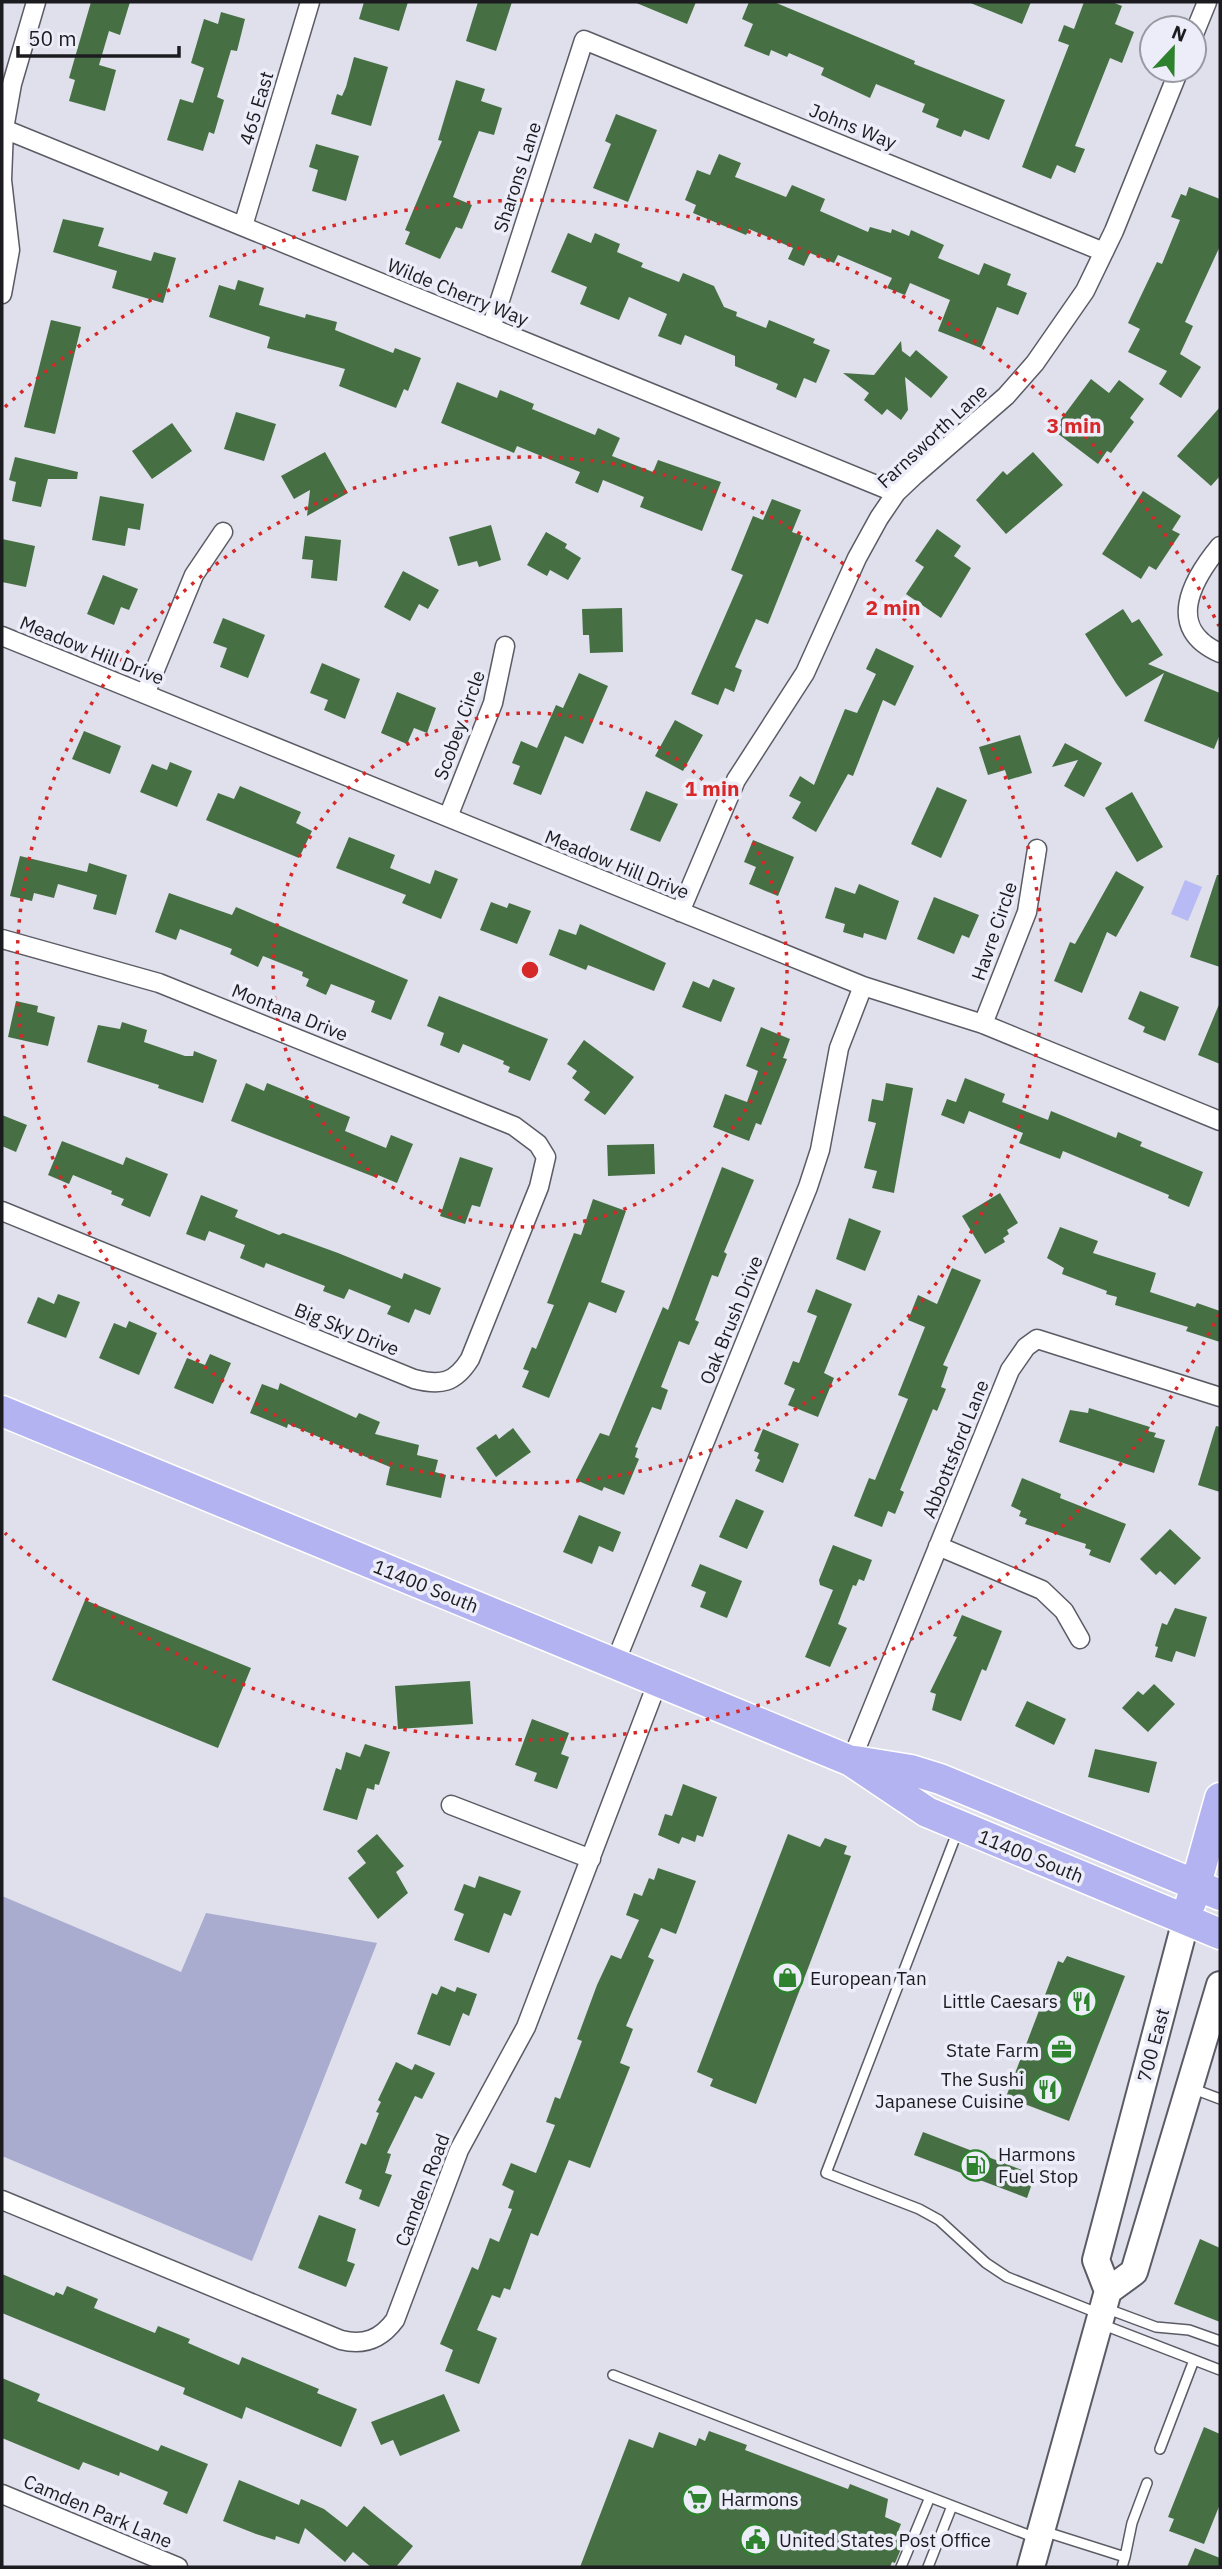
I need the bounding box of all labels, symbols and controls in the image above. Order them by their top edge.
scale bar [18,14,178,58]
north arrow [1138,14,1208,84]
text: N [1168,20,1190,47]
text: 50 m [28,24,77,52]
street label: 465 East [233,68,279,148]
street label: Johns Way [806,98,901,155]
street label: Sharons Lane [488,119,546,235]
street label: Wilde Cherry Way [384,253,533,331]
street label: Farnsworth Lane [872,379,992,493]
text: 3 min [1047,411,1101,439]
text: 2 min [866,593,920,621]
street label: Meadow Hill Drive [16,610,168,690]
street label: Scobey Circle [428,667,490,783]
text: 1 min [685,774,739,802]
street label: Meadow Hill Drive [541,824,693,904]
street label: Havre Circle [966,878,1022,984]
centre of rings [518,958,542,982]
street label: Montana Drive [228,978,352,1046]
street label: Oak Brush Drive [694,1252,768,1388]
street label: Big Sky Drive [291,1297,403,1361]
street label: Abbottsford Lane [916,1376,994,1522]
street label: 11400 South [370,1554,482,1618]
street label: 11400 South [975,1824,1087,1888]
shop icon: European Tan [770,1961,804,1995]
place label: European Tan [810,1966,927,1990]
restaurant icon: Little Caesars [1064,1984,1098,2018]
place label: Little Caesars [942,1989,1058,2013]
street label: 700 East [1132,2005,1174,2085]
office icon: State Farm [1045,2033,1079,2067]
place label: State Farm [946,2038,1039,2062]
place label: The Sushi Japanese Cuisine [875,2067,1024,2113]
restaurant icon: The Sushi Japanese Cuisine [1030,2073,1064,2107]
street label: Camden Road [389,2130,455,2250]
place label: Harmons Fuel Stop [998,2142,1078,2188]
fuel station icon: Harmons Fuel Stop [958,2148,992,2182]
street label: Camden Park Lane [20,2469,176,2553]
supermarket icon: Harmons [681,2482,715,2516]
place label: Harmons [721,2487,799,2511]
public building icon: United States Post Office [739,2523,773,2557]
place label: United States Post Office [779,2528,991,2552]

